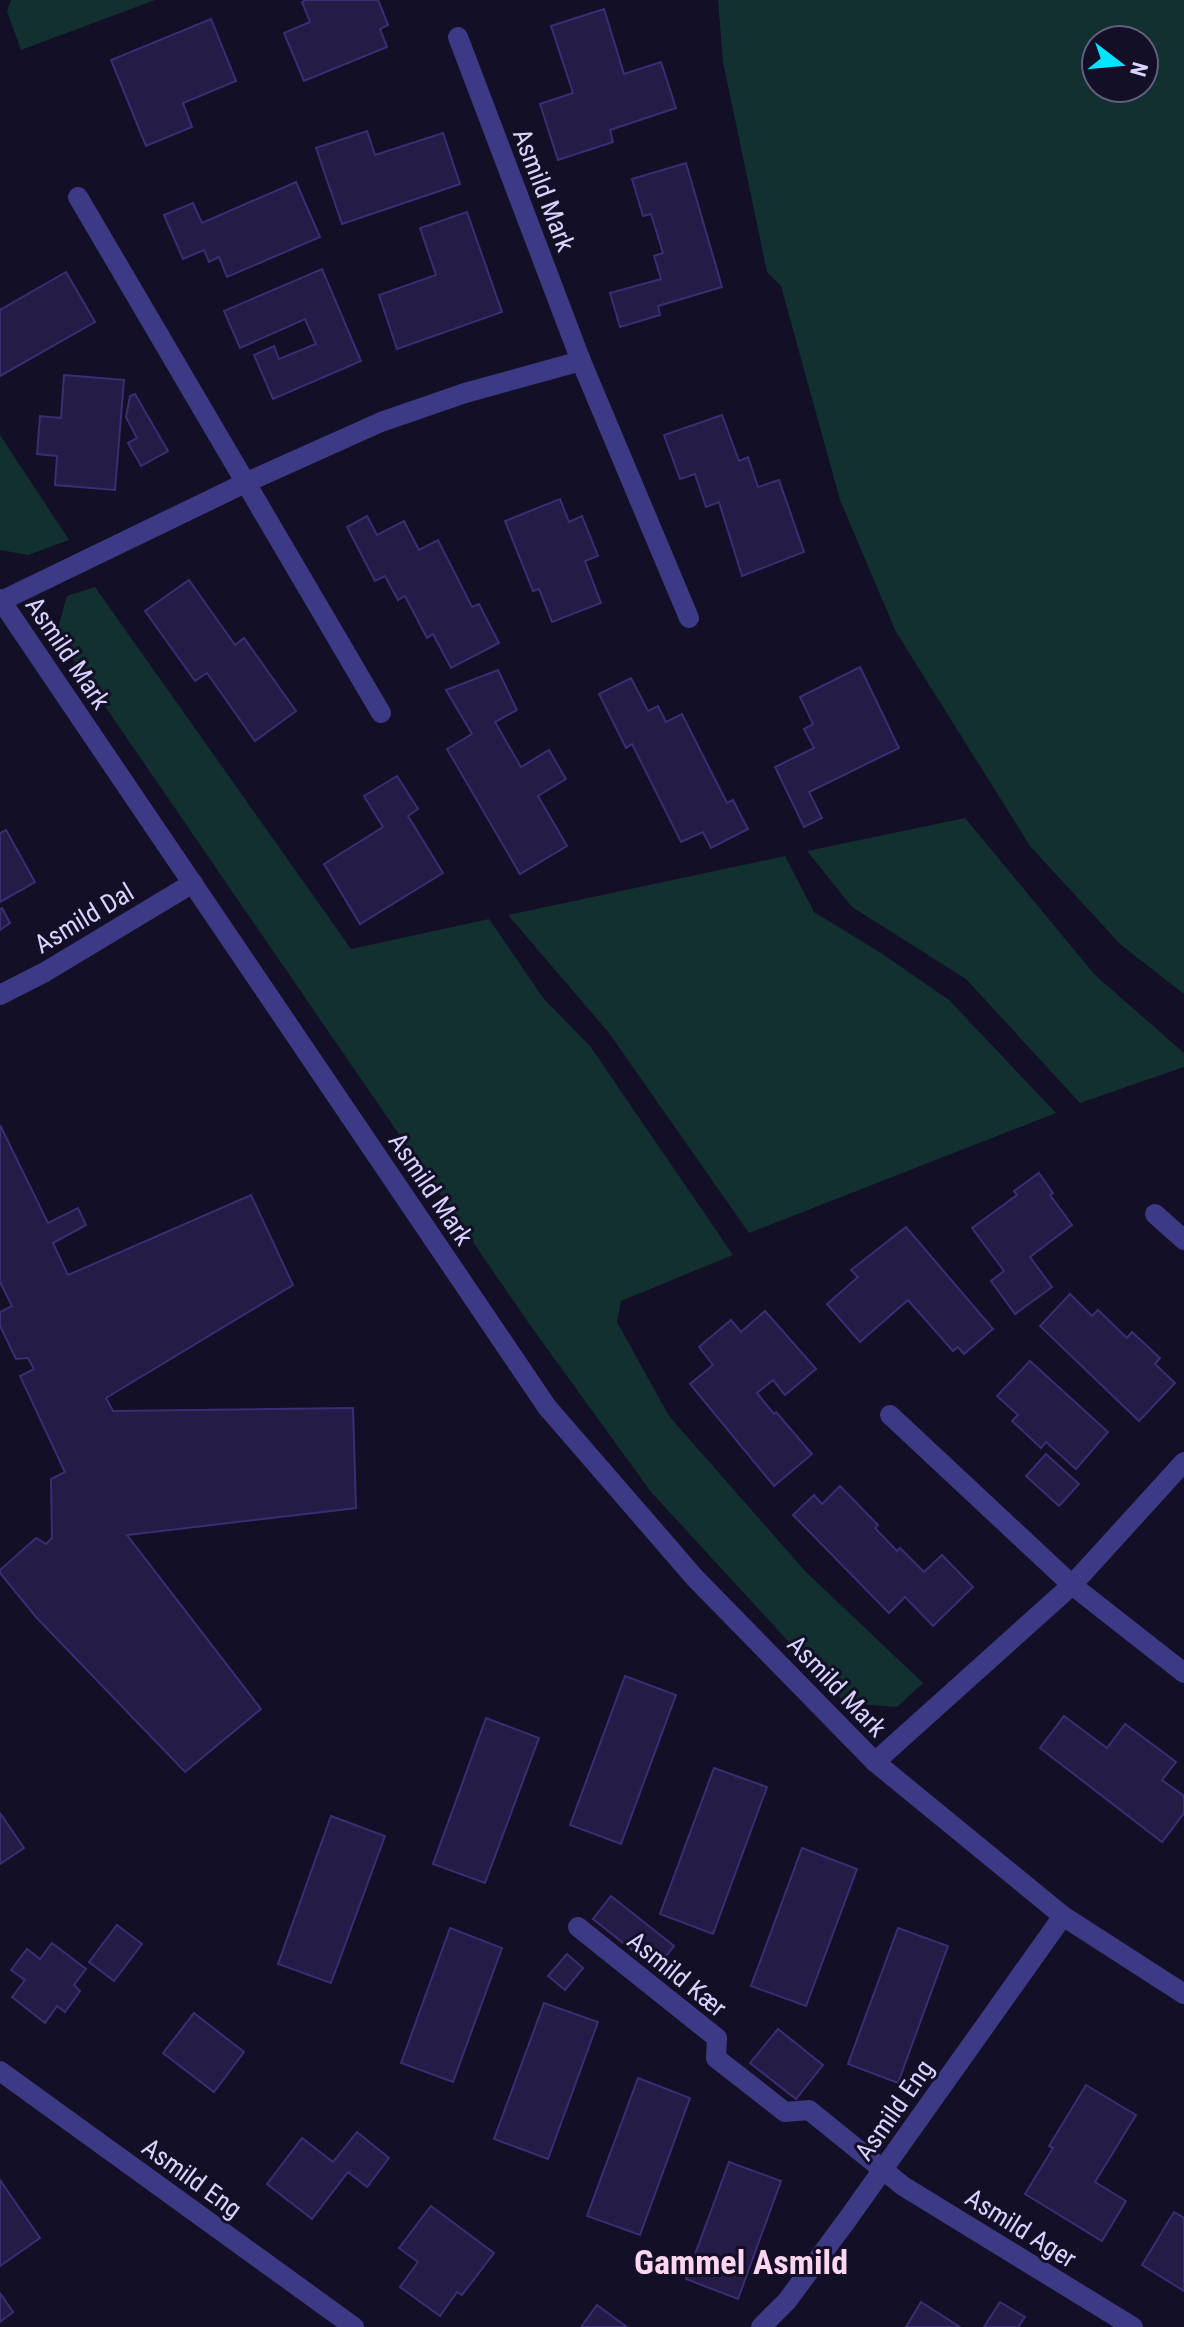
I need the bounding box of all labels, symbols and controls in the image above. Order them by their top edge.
north arrow [1080,24,1160,104]
text: N [1125,59,1153,79]
street label: Asmild Mark [507,124,581,256]
street label: Asmild Mark [20,591,117,715]
street label: Asmild Dal [29,877,139,959]
street label: Asmild Mark [383,1127,480,1251]
street label: Asmild Mark [781,1629,893,1743]
street label: Asmild Kær [622,1925,732,2023]
street label: Asmild Eng [849,2054,939,2166]
street label: Asmild Eng [136,2132,248,2224]
street label: Asmild Ager [960,2182,1082,2274]
district label: Gammel Asmild [634,2242,848,2282]

